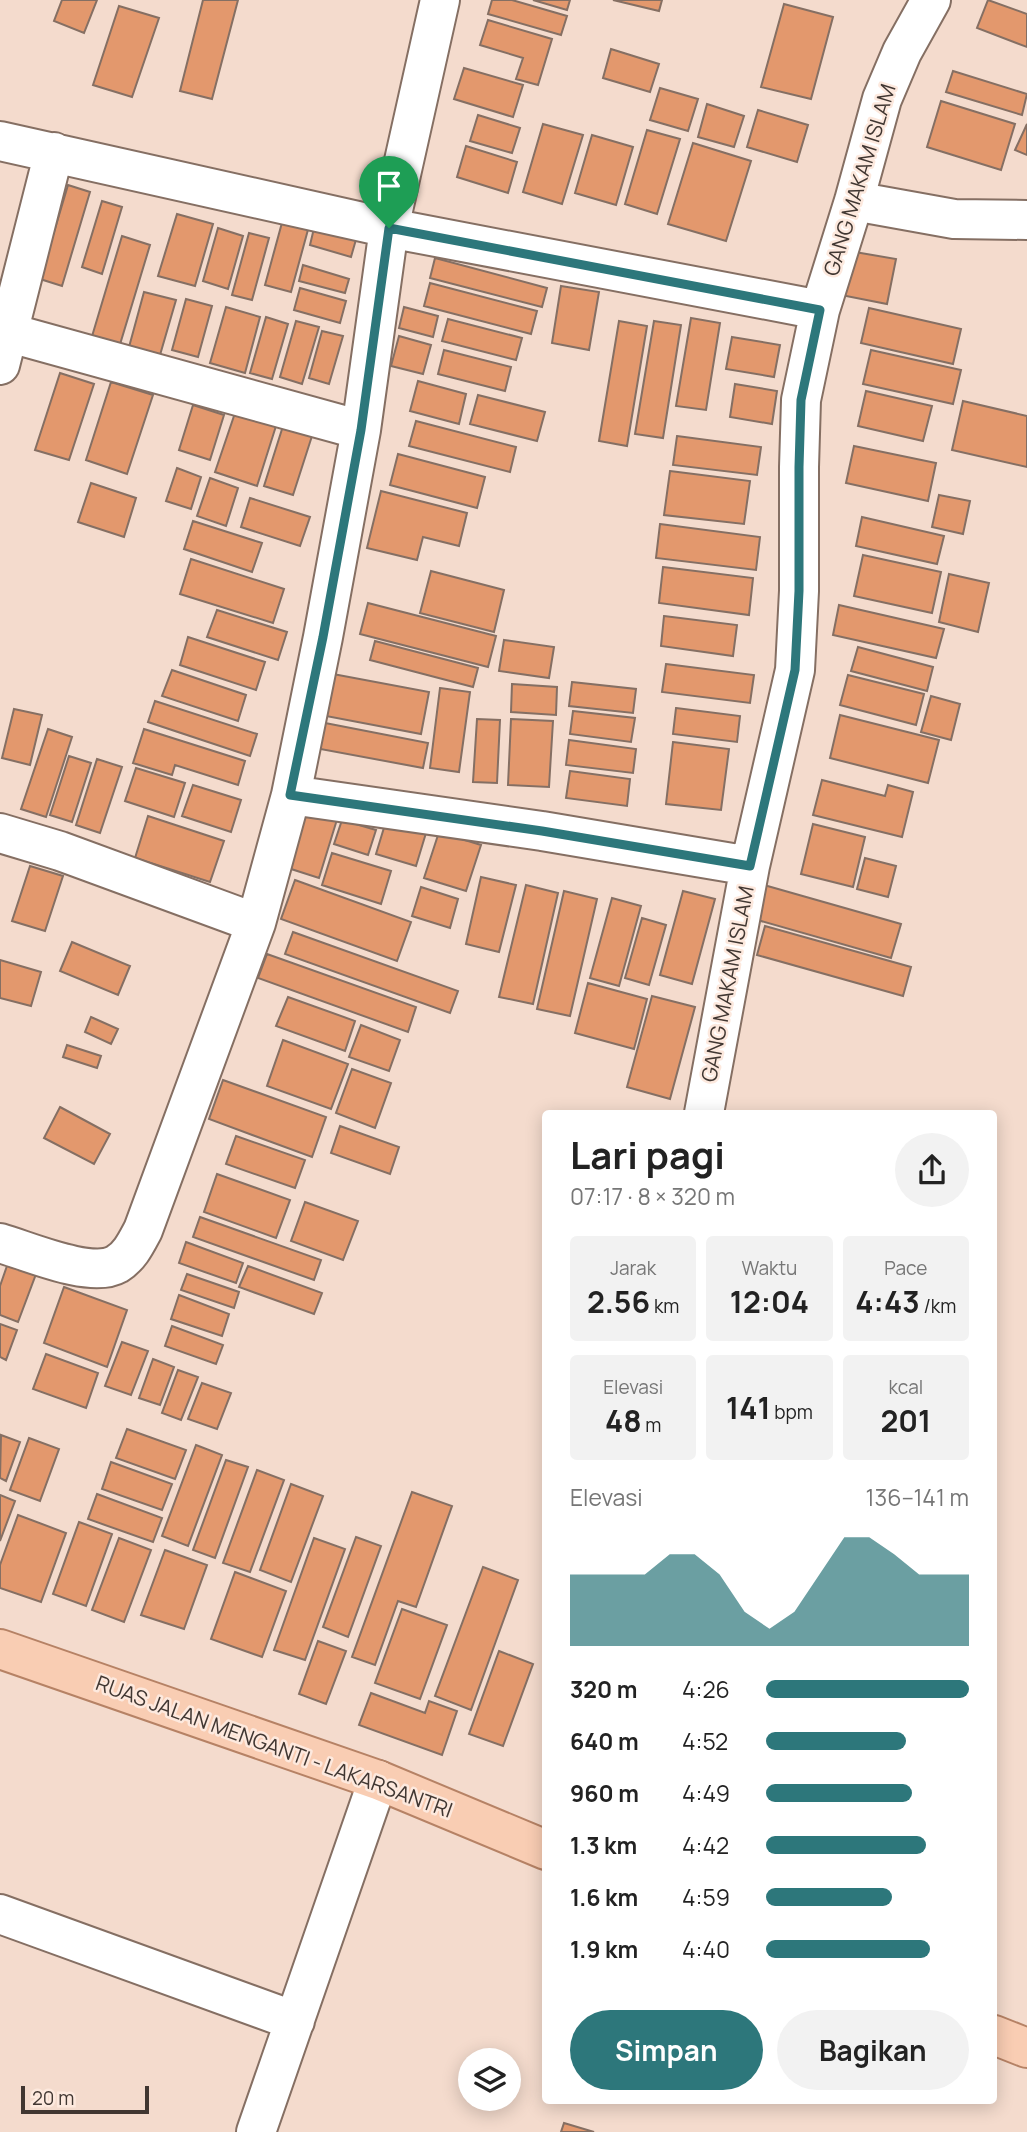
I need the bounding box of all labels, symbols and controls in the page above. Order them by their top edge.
street label: GANG MAKAM ISLAM [817,80,902,279]
pin [359,156,419,228]
icon: arrive [370,167,408,205]
street label: GANG MAKAM ISLAM [694,883,760,1084]
text: Lari pagi [570,1128,725,1180]
button: share [895,1133,969,1207]
text: 07:17 · 8 × 320 m [570,1180,735,1212]
text: Jarak [610,1255,656,1281]
text: Waktu [742,1255,797,1281]
text: Pace [884,1255,927,1281]
text: 2.56 [587,1281,650,1322]
text: 12:04 [730,1281,809,1322]
text: 4:43 [855,1281,920,1322]
text: km [650,1293,679,1319]
text: /km [920,1293,956,1319]
text: Elevasi [603,1374,663,1400]
text: kcal [888,1374,923,1400]
text: 141 [726,1387,771,1428]
text: bpm [771,1399,813,1425]
text: 48 [605,1400,642,1441]
text: 201 [880,1400,931,1441]
text: m [642,1412,661,1438]
text: Elevasi [570,1481,643,1513]
text: 136–141 m [865,1481,969,1513]
street label: RUAS JALAN MENGANTI - LAKARSANTRI [92,1668,457,1824]
text: 320 m [570,1673,637,1705]
text: 4:26 [682,1673,730,1705]
text: 640 m [570,1725,639,1757]
text: 4:52 [682,1725,728,1757]
text: 960 m [570,1777,639,1809]
text: 4:49 [682,1777,730,1809]
text: 1.3 km [570,1829,637,1861]
text: 4:42 [682,1829,729,1861]
text: 1.6 km [570,1881,638,1913]
text: 4:59 [682,1881,730,1913]
text: 1.9 km [570,1933,638,1965]
text: 4:40 [682,1933,730,1965]
button: Simpan [570,2010,763,2090]
button: Bagikan [777,2010,969,2090]
map controls [458,2048,521,2111]
button: layers [458,2048,521,2111]
scale bar [21,2083,149,2115]
text: 20 m [32,2085,74,2111]

